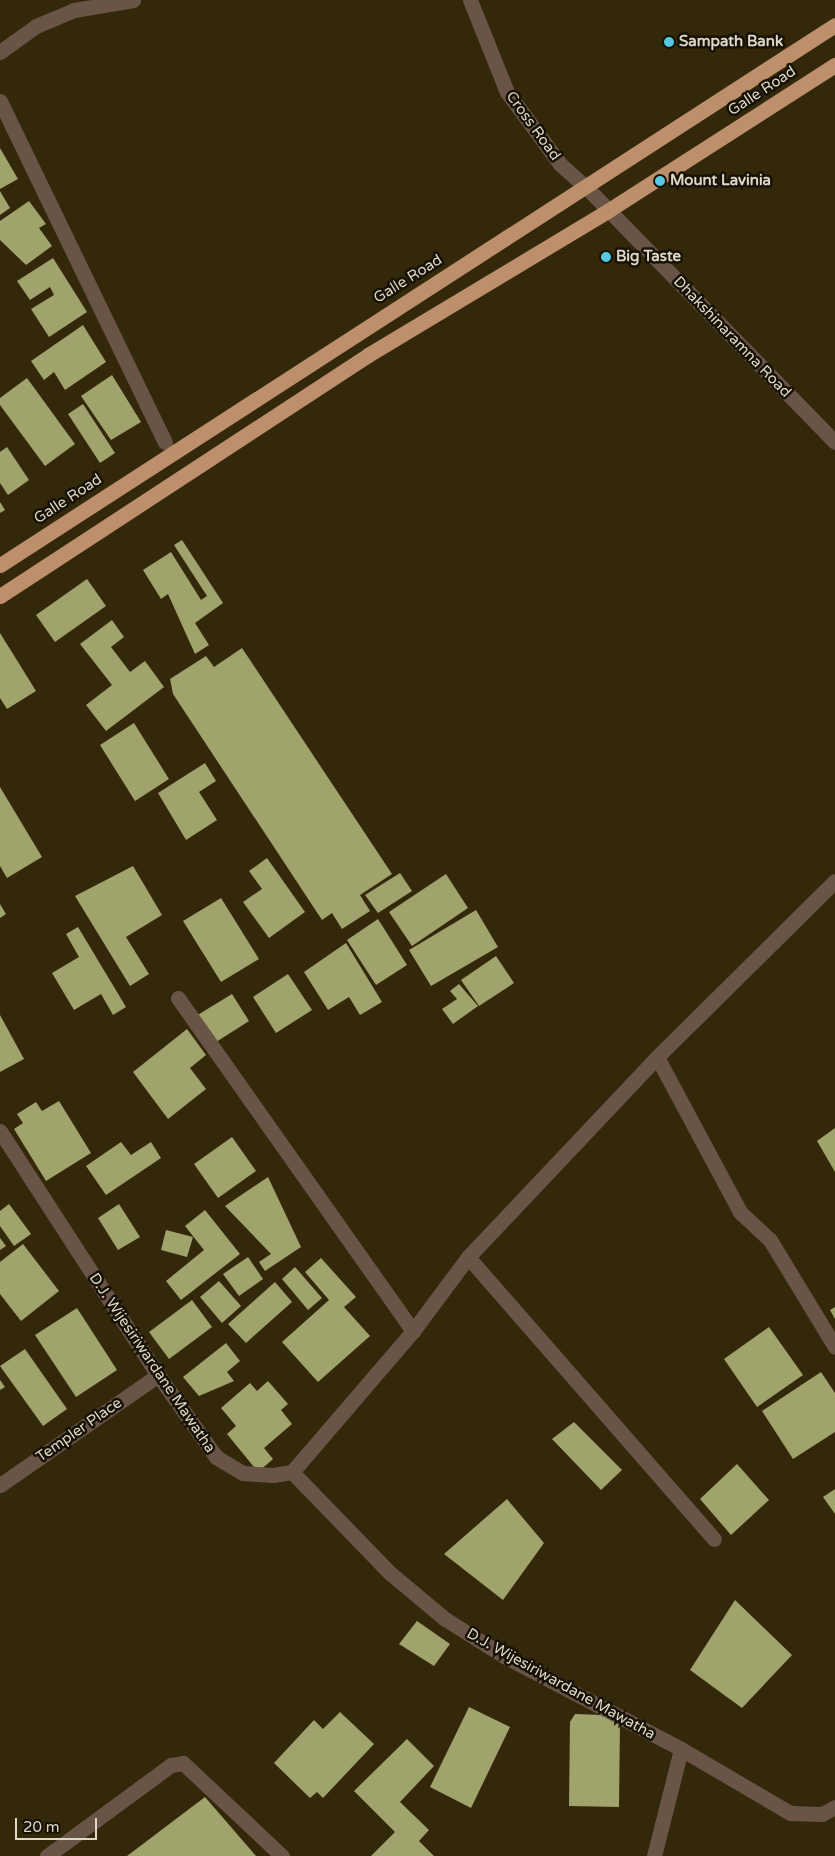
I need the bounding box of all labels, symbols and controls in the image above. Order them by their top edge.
place label: Sampath Bank [679,33,783,51]
marker: Sampath Bank [663,36,675,48]
street label: Galle Road [725,62,799,120]
street label: Cross Road [502,88,564,164]
place label: Mount Lavinia [670,172,771,190]
marker: Mount Lavinia [654,175,666,187]
place label: Big Taste [616,248,681,266]
street label: Galle Road [370,251,446,307]
marker: Big Taste [600,251,612,263]
street label: Dhakshinaramna Road [669,273,795,401]
street label: Galle Road [31,470,105,528]
street label: D.J. Wijesiriwardane Mawatha [85,1270,219,1456]
street label: Templer Place [33,1394,125,1466]
street label: D.J. Wijesiriwardane Mawatha [464,1625,658,1743]
scale bar [18,1808,100,1840]
text: 20 m [23,1818,60,1836]

